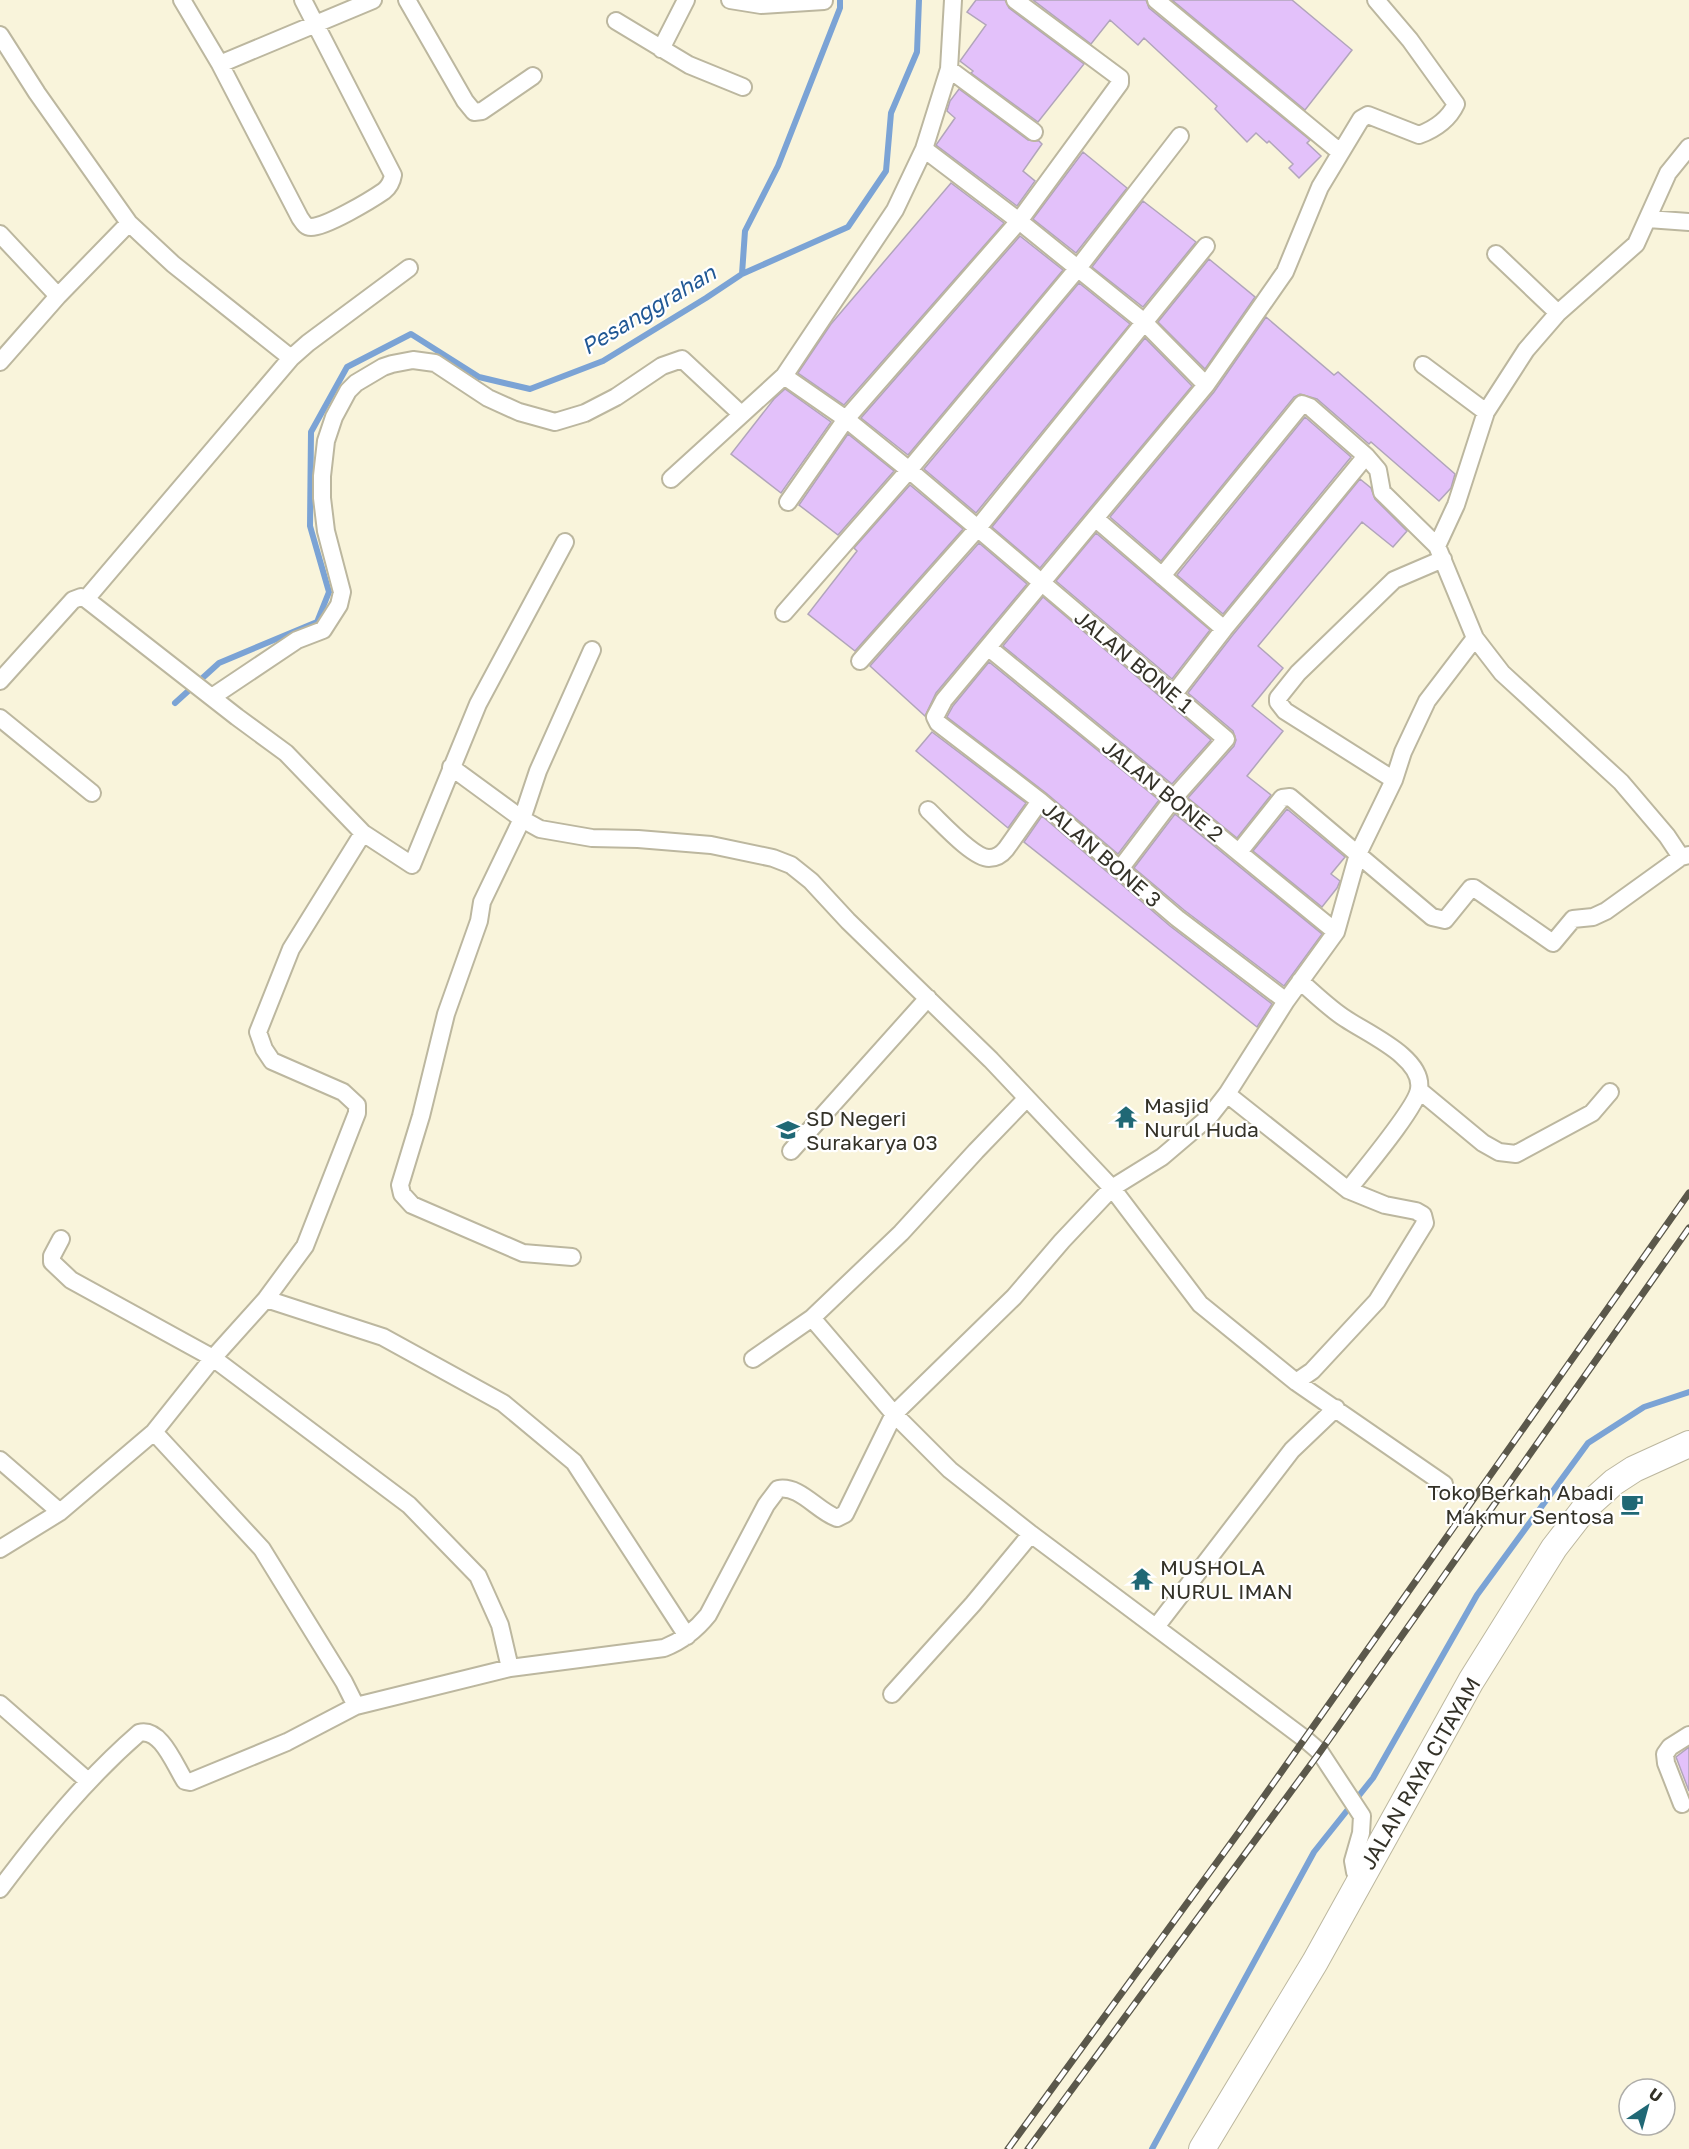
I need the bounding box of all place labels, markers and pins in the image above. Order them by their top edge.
place label: Masjid Nurul Huda [1144,1092,1259,1142]
temple icon: Masjid Nurul Huda [1113,1104,1139,1130]
place label: SD Negeri Surakarya 03 [806,1105,938,1155]
school or university icon: SD Negeri Surakarya 03 [775,1117,801,1143]
place label: Toko Berkah Abadi Makmur Sentosa [1427,1479,1614,1529]
cafe icon: Toko Berkah Abadi Makmur Sentosa [1619,1491,1645,1517]
place label: MUSHOLA NURUL IMAN [1160,1554,1293,1604]
temple icon: MUSHOLA NURUL IMAN [1129,1566,1155,1592]

